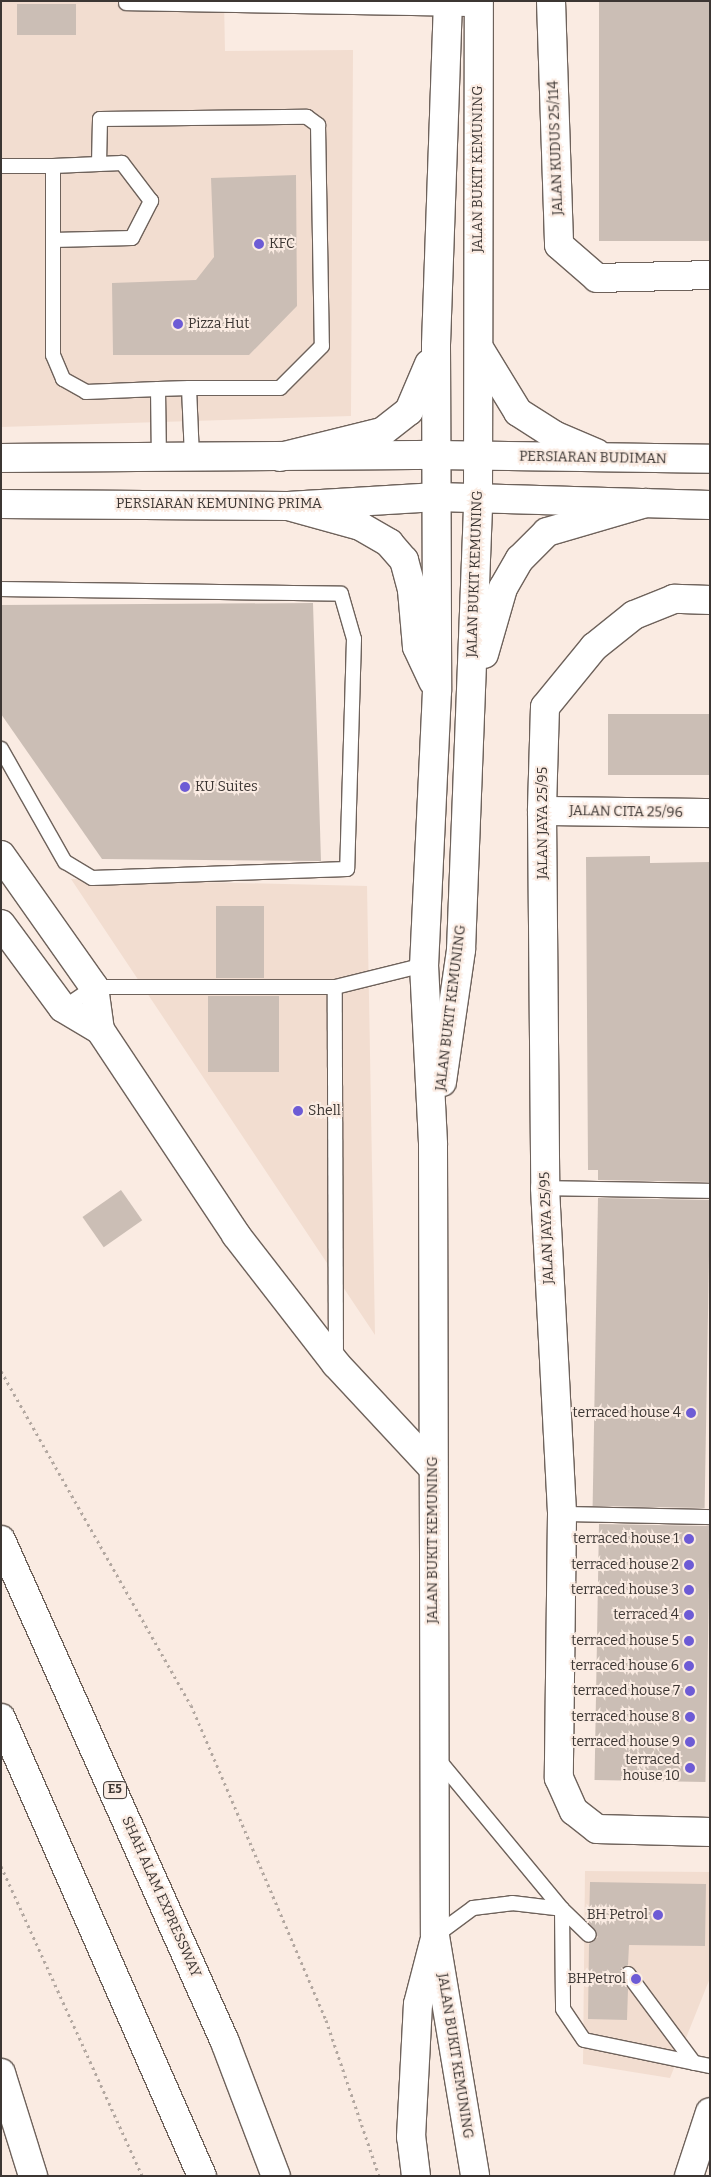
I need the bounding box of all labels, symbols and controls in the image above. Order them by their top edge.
street label: JALAN KUDUS 25/114 [545,80,567,216]
street label: JALAN BUKIT KEMUNING [470,85,486,253]
place label: KFC [269,236,295,252]
marker: KFC [253,238,265,250]
place label: Pizza Hut [188,316,249,332]
marker: Pizza Hut [172,318,184,330]
street label: PERSIARAN BUDIMAN [519,448,667,468]
street label: JALAN BUKIT KEMUNING [464,490,486,658]
street label: PERSIARAN KEMUNING PRIMA [116,496,322,512]
street label: JALAN JAYA 25/95 [535,767,551,879]
place label: KU Suites [195,779,258,795]
marker: KU Suites [179,781,191,793]
street label: JALAN CITA 25/96 [569,803,683,821]
street label: JALAN BUKIT KEMUNING [432,924,470,1092]
place label: Shell [308,1103,341,1119]
marker: Shell [292,1105,304,1117]
street label: JALAN JAYA 25/95 [537,1171,557,1285]
place label: terraced house 4 [573,1405,681,1421]
marker: terraced house 4 [685,1407,697,1419]
street label: JALAN BUKIT KEMUNING [425,1456,441,1624]
place label: terraced house 1 [573,1531,679,1547]
marker: terraced house 1 [683,1533,695,1545]
place label: terraced house 2 [571,1557,679,1573]
marker: terraced house 2 [683,1559,695,1571]
place label: terraced house 3 [571,1582,679,1598]
marker: terraced house 3 [683,1584,695,1596]
place label: terraced 4 [613,1607,679,1623]
marker: terraced 4 [683,1609,695,1621]
place label: terraced house 5 [571,1633,679,1649]
marker: terraced house 5 [683,1635,695,1647]
place label: terraced house 6 [571,1658,679,1674]
marker: terraced house 6 [683,1660,695,1672]
place label: terraced house 7 [573,1683,680,1699]
marker: terraced house 7 [684,1685,696,1697]
place label: terraced house 8 [571,1709,680,1725]
marker: terraced house 8 [684,1711,696,1723]
place label: terraced house 9 [572,1734,680,1750]
marker: terraced house 9 [684,1736,696,1748]
place label: terraced house 10 [623,1752,680,1784]
marker: terraced house 10 [684,1762,696,1774]
road number: E5 [102,1780,128,1800]
street label: SHAH ALAM EXPRESSWAY [118,1814,204,1980]
place label: BH Petrol [587,1907,648,1923]
marker: BH Petrol [652,1909,664,1921]
place label: BHPetrol [567,1971,626,1987]
street label: JALAN BUKIT KEMUNING [434,1972,476,2140]
marker: BHPetrol [630,1973,642,1985]

